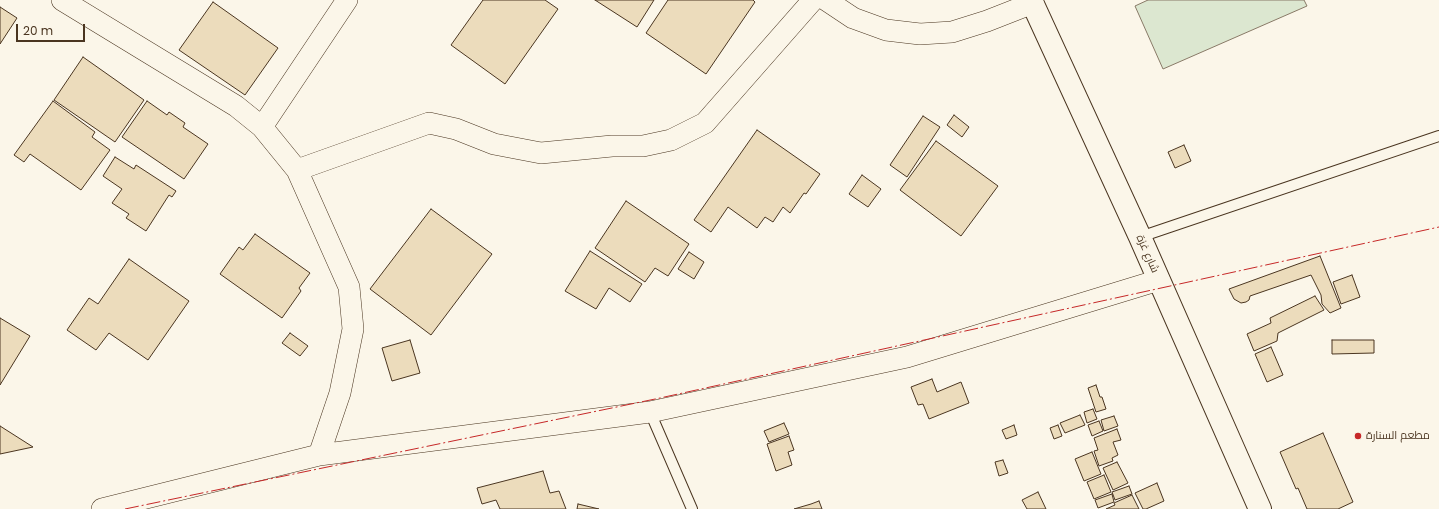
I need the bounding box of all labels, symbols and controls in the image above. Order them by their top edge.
scale bar [18,16,87,42]
text: 20 m [23,22,53,39]
street label: شارع غزة [1133,233,1161,275]
place label: مطعم السنارة [1366,429,1430,443]
marker: مطعم السنارة [1353,431,1363,441]

